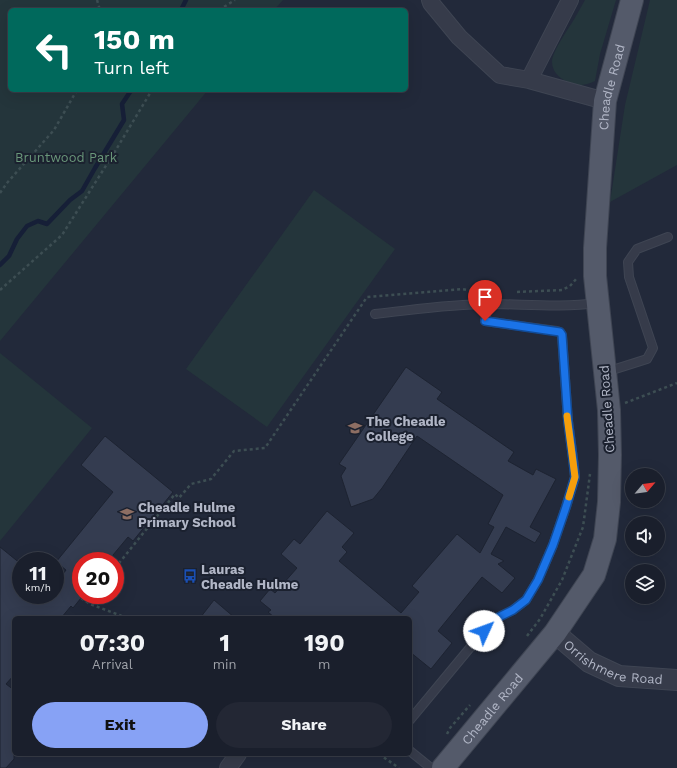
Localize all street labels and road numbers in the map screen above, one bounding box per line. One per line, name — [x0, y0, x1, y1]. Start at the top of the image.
street label: Cheadle Road — [596, 42, 627, 131]
street label: Cheadle Road — [596, 365, 618, 453]
street label: Orrishmere Road — [561, 637, 663, 687]
street label: Cheadle Road — [458, 670, 526, 747]

